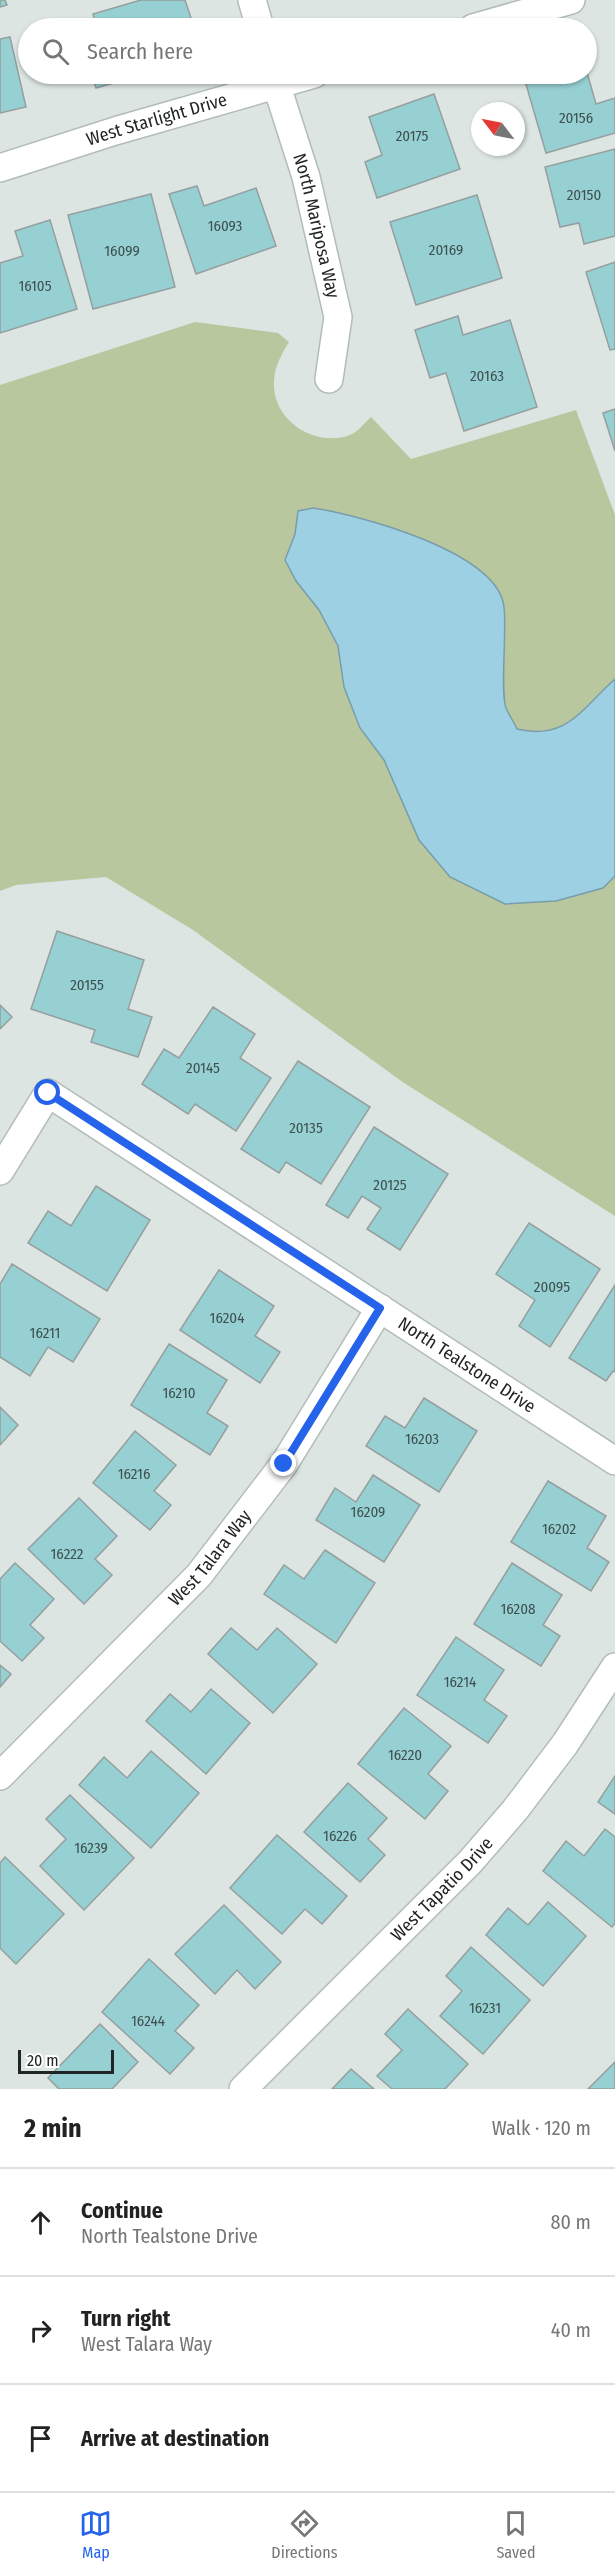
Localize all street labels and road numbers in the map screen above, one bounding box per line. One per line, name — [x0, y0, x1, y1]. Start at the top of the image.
street label: West Starlight Drive — [84, 88, 230, 151]
street label: North Mariposa Way — [288, 151, 344, 300]
street label: North Tealstone Drive — [394, 1312, 540, 1418]
street label: West Talara Way — [164, 1505, 256, 1610]
street label: West Tapatio Drive — [386, 1832, 498, 1946]

